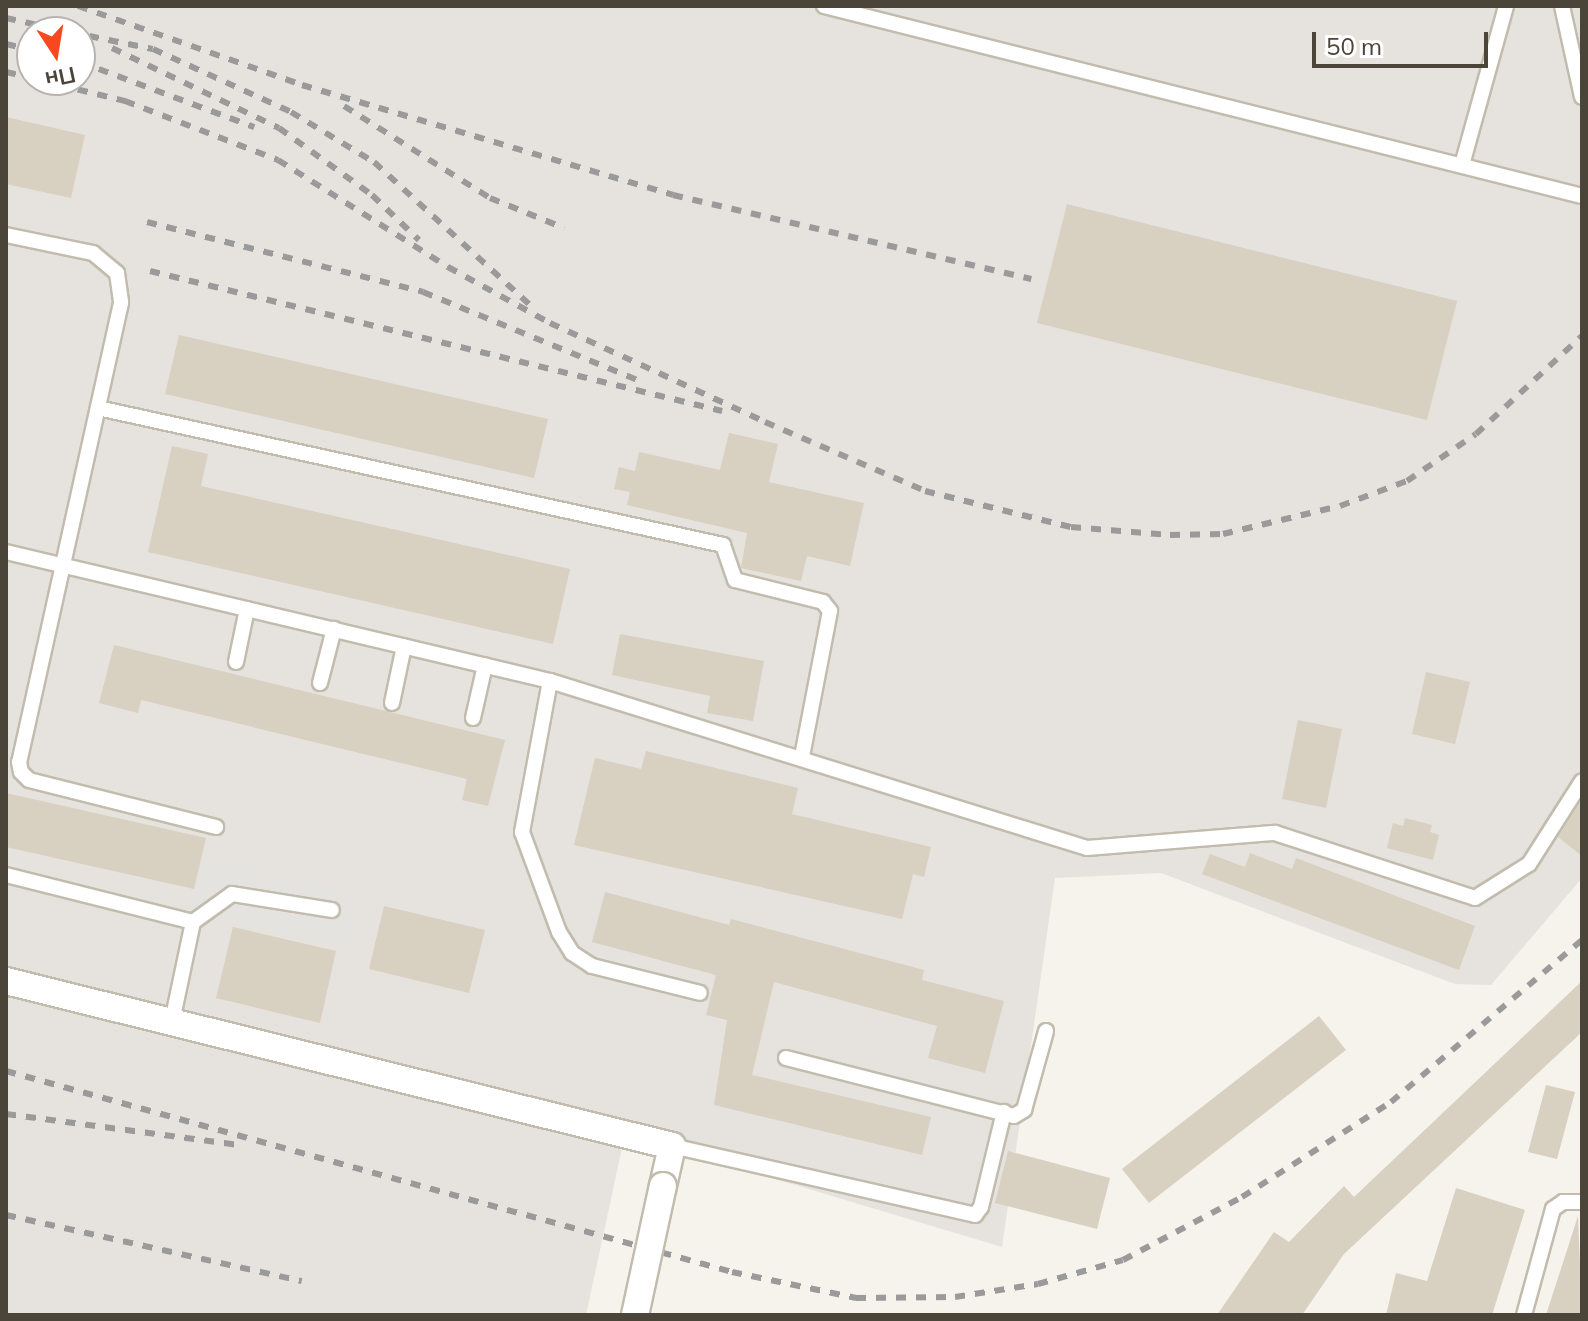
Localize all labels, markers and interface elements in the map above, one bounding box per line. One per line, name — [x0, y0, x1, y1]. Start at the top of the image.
north arrow — [16, 16, 96, 96]
scale bar — [1316, 16, 1492, 66]
text: 50 m — [1326, 31, 1382, 61]
text: Пн — [43, 61, 78, 94]

